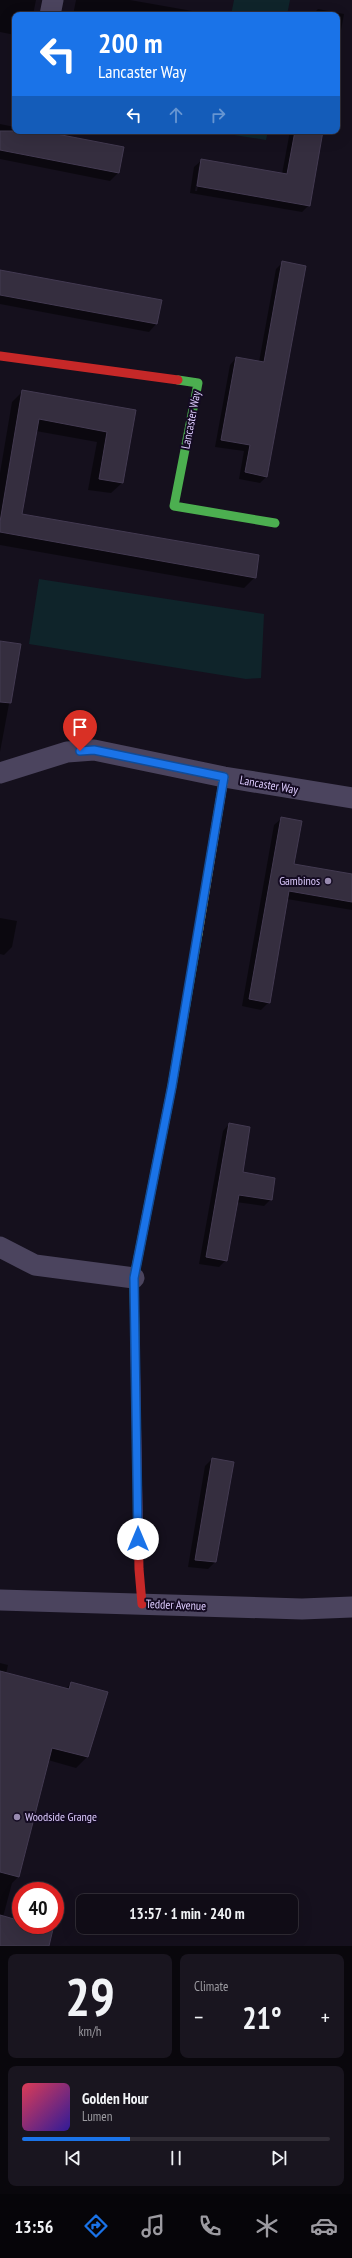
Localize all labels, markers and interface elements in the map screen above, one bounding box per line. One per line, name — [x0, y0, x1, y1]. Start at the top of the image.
text: 200 m — [98, 24, 162, 61]
icon: left — [32, 28, 84, 80]
text: Lancaster Way — [98, 60, 186, 83]
icon: left — [123, 104, 145, 126]
icon: ahead — [165, 104, 187, 126]
icon: right — [207, 104, 229, 126]
street label: Lancaster Way — [178, 389, 204, 450]
pin — [63, 710, 97, 751]
icon: arrive — [69, 716, 91, 738]
street label: Lancaster Way — [239, 772, 300, 797]
place label: Gambinos — [279, 873, 320, 888]
marker: Gambinos — [323, 876, 333, 886]
position arrow — [117, 1518, 159, 1560]
street label: Tedder Avenue — [146, 1596, 206, 1613]
place label: Woodside Grange — [25, 1809, 97, 1824]
marker: Woodside Grange — [12, 1812, 22, 1822]
speed limit sign: 40 — [12, 1882, 64, 1934]
text: 13:57 · 1 min · 240 m — [129, 1904, 245, 1923]
text: 29 — [65, 1963, 115, 2030]
text: Climate — [194, 1978, 228, 1995]
text: 21° — [242, 1998, 282, 2037]
text: − — [194, 2003, 203, 2031]
text: + — [321, 2003, 330, 2031]
text: km/h — [78, 2023, 102, 2040]
text: Golden Hour — [82, 2089, 149, 2108]
text: Lumen — [82, 2108, 112, 2125]
icon: previous — [62, 2147, 84, 2169]
icon: pause — [165, 2147, 187, 2169]
icon: next — [268, 2147, 290, 2169]
icon: directions — [82, 2212, 110, 2240]
icon: music — [139, 2212, 167, 2240]
icon: phone — [196, 2212, 224, 2240]
icon: climate — [253, 2212, 281, 2240]
icon: car — [310, 2212, 338, 2240]
text: 13:56 — [14, 2215, 53, 2238]

